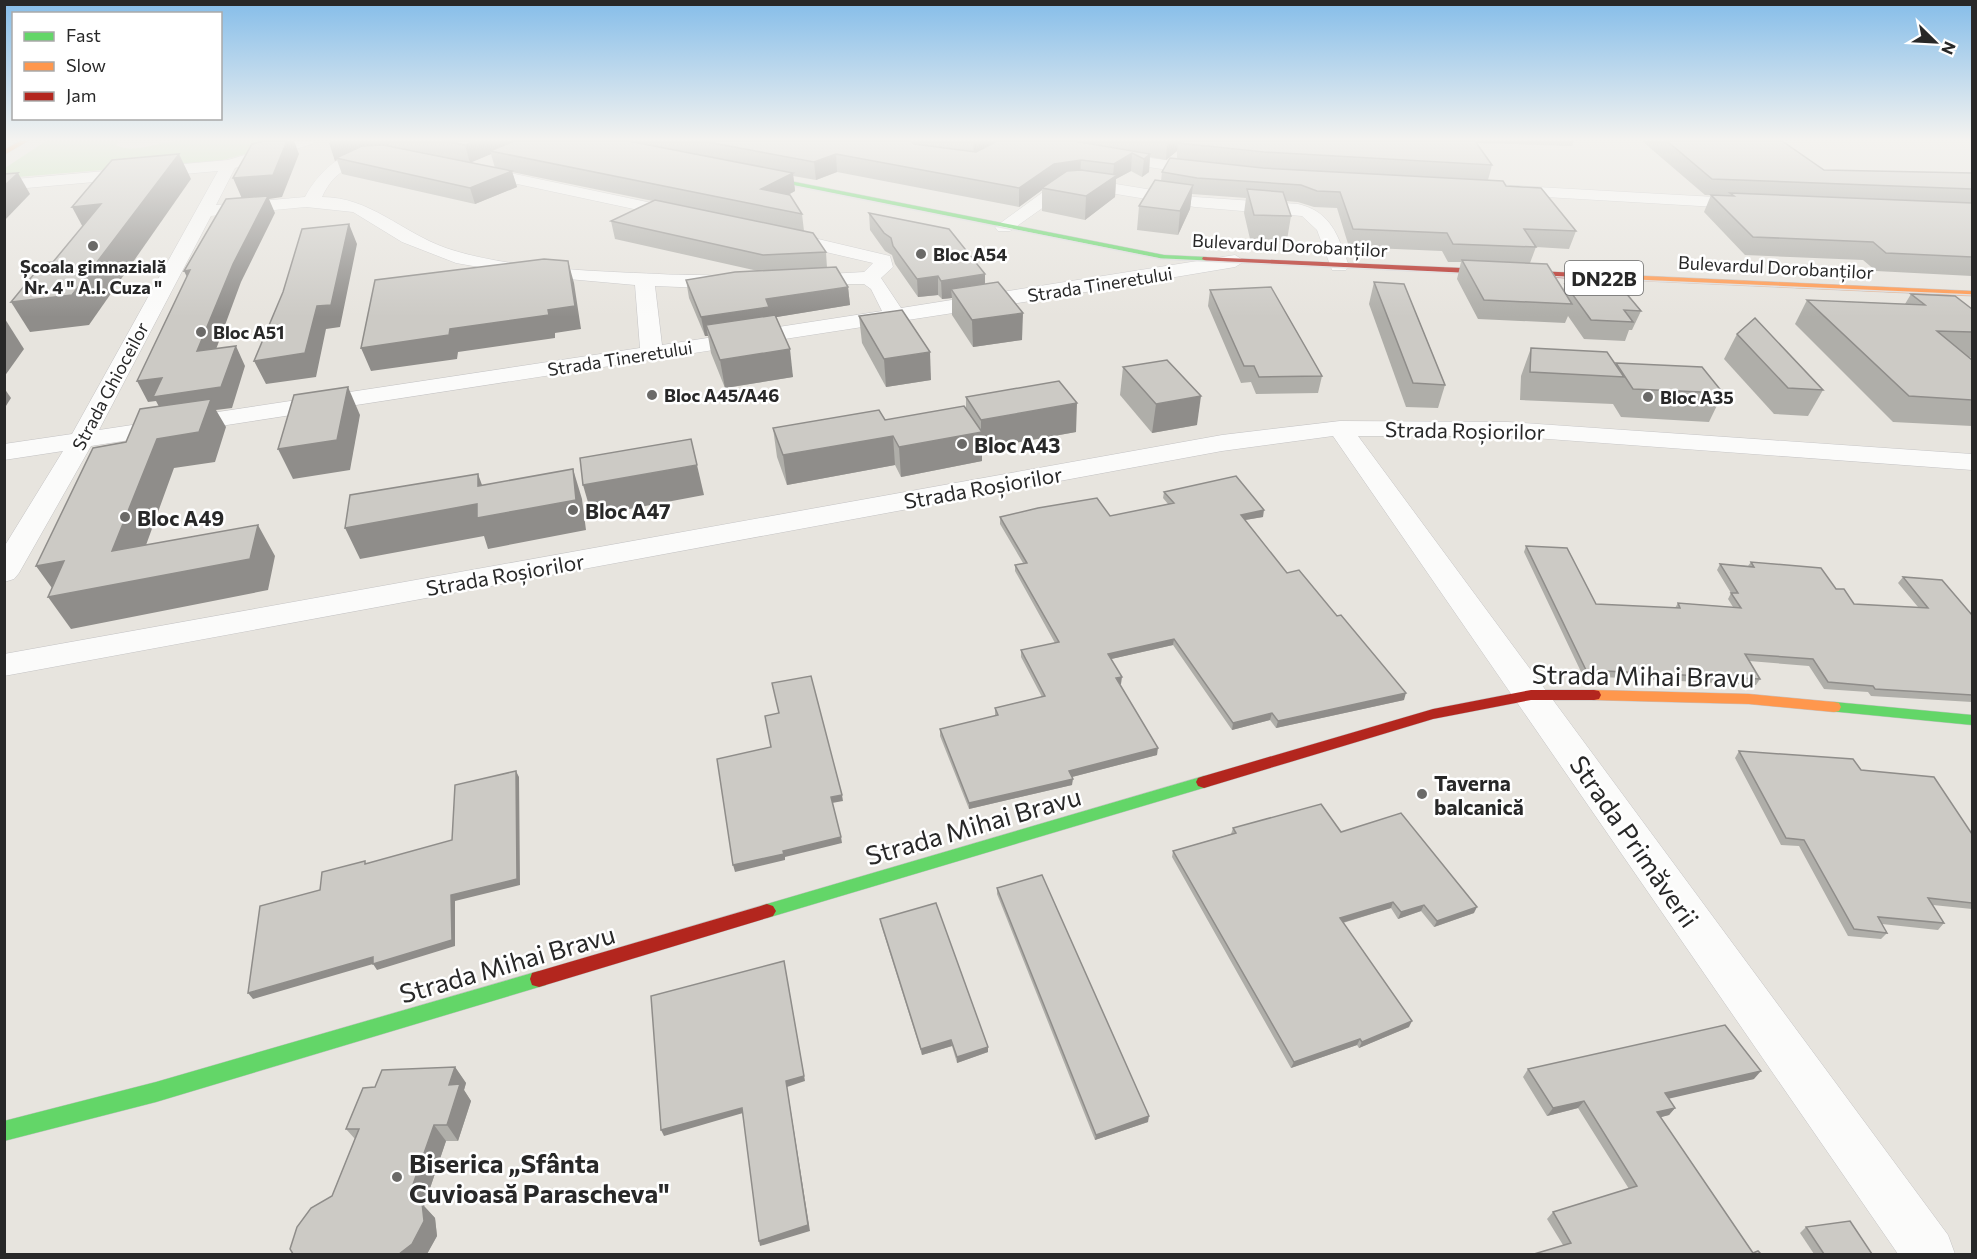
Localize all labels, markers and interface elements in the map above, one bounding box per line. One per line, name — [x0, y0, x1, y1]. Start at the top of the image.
legend — [12, 12, 222, 120]
north arrow — [1905, 12, 1965, 72]
text: Fast — [66, 24, 101, 46]
text: N — [1938, 39, 1960, 58]
text: Slow — [66, 54, 106, 76]
text: Jam — [66, 84, 96, 106]
street label: Bulevardul Dorobanților — [1192, 229, 1388, 262]
marker: Școala gimnazială Nr. 4 " A.I. Cuza " — [86, 239, 100, 253]
place label: Bloc A54 — [933, 243, 1007, 265]
marker: Bloc A54 — [914, 247, 928, 261]
street label: Bulevardul Dorobanților — [1678, 251, 1874, 284]
place label: Școala gimnazială Nr. 4 " A.I. Cuza " — [20, 255, 166, 298]
road number: DN22B — [1565, 261, 1643, 295]
street label: Strada Tineretului — [1026, 262, 1174, 306]
street label: Strada Ghioceilor — [67, 318, 153, 454]
place label: Bloc A51 — [213, 321, 284, 343]
marker: Bloc A51 — [194, 325, 208, 339]
street label: Strada Tineretului — [546, 336, 694, 380]
place label: Bloc A45/A46 — [664, 384, 779, 406]
place label: Bloc A35 — [1660, 386, 1734, 408]
marker: Bloc A45/A46 — [645, 388, 659, 402]
marker: Bloc A35 — [1641, 390, 1655, 404]
street label: Strada Roșiorilor — [1385, 416, 1545, 446]
place label: Bloc A43 — [974, 432, 1061, 457]
marker: Bloc A43 — [955, 437, 969, 451]
street label: Strada Roșiorilor — [902, 461, 1064, 515]
place label: Bloc A47 — [585, 498, 670, 523]
marker: Bloc A47 — [566, 503, 580, 517]
place label: Bloc A49 — [137, 505, 224, 530]
marker: Bloc A49 — [118, 510, 132, 524]
street label: Strada Roșiorilor — [424, 548, 586, 602]
street label: Strada Mihai Bravu — [1531, 658, 1755, 692]
street label: Strada Primăverii — [1564, 749, 1706, 933]
place label: Taverna balcanică — [1434, 770, 1524, 819]
street label: Strada Mihai Bravu — [862, 779, 1084, 871]
marker: Taverna balcanică — [1415, 787, 1429, 801]
street label: Strada Mihai Bravu — [396, 917, 618, 1009]
place label: Biserica „Sfânta Cuvioasă Parascheva" — [409, 1147, 670, 1208]
marker: Biserica „Sfânta Cuvioasă Parascheva" — [390, 1170, 404, 1184]

